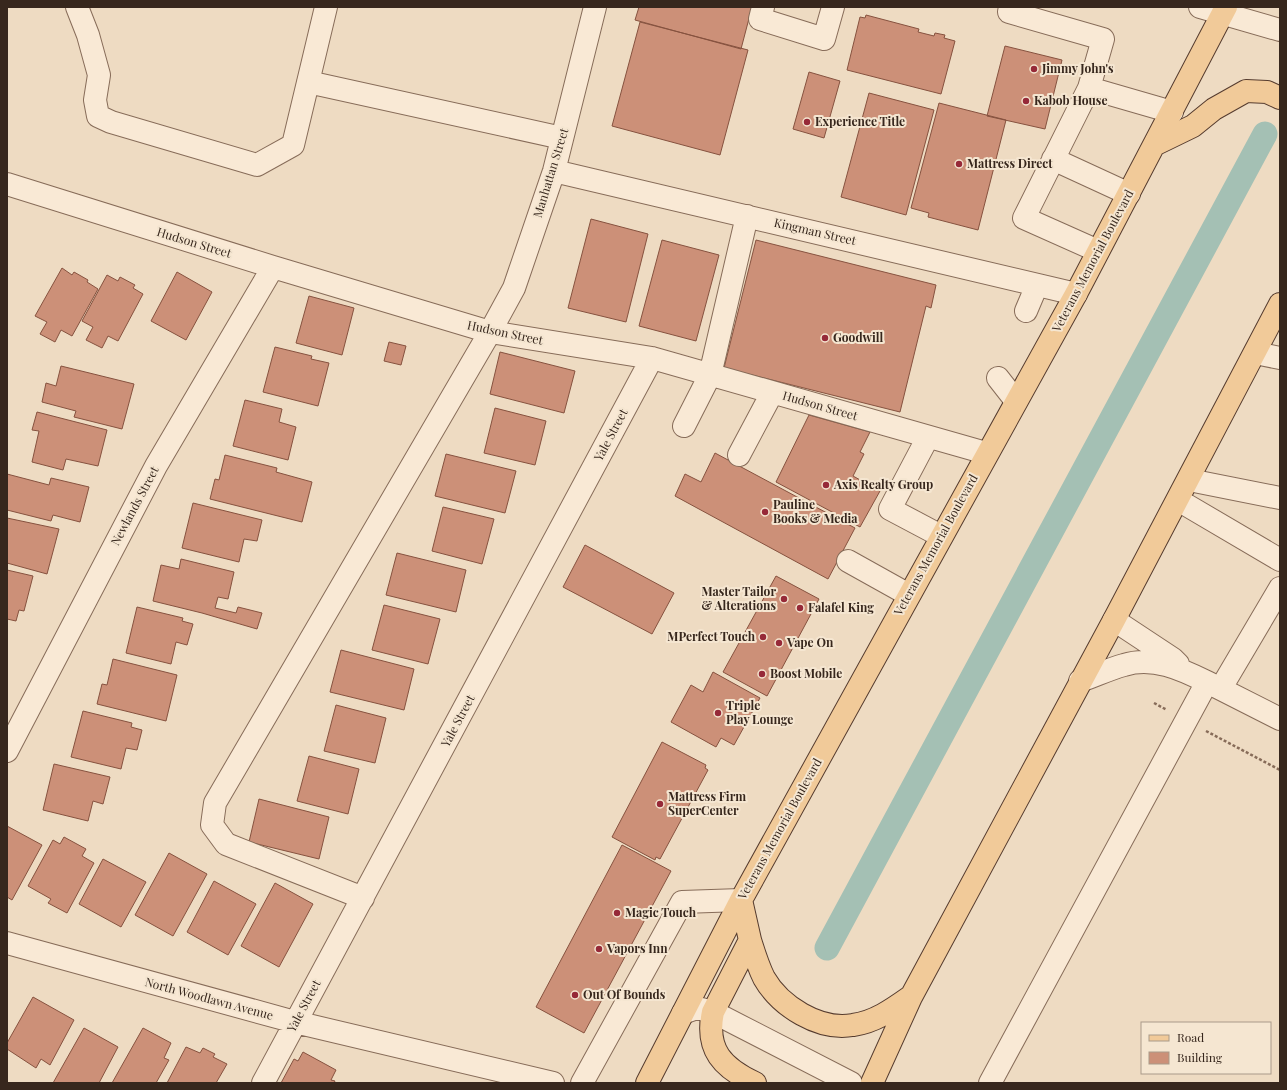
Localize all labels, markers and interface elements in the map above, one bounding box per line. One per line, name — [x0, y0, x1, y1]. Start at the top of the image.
place label: Jimmy John's — [1041, 60, 1114, 76]
marker: Jimmy John's — [1029, 64, 1039, 74]
place label: Kabob House — [1034, 92, 1107, 108]
marker: Kabob House — [1021, 96, 1031, 106]
place label: Experience Title — [815, 113, 905, 129]
marker: Experience Title — [802, 117, 812, 127]
street label: Manhattan Street — [529, 125, 571, 219]
place label: Mattress Direct — [967, 155, 1053, 171]
marker: Mattress Direct — [954, 159, 964, 169]
street label: Veterans Memorial Boulevard — [1047, 187, 1137, 335]
street label: Kingman Street — [773, 214, 859, 248]
street label: Hudson Street — [155, 223, 234, 261]
street label: Hudson Street — [466, 316, 545, 348]
place label: Goodwill — [833, 329, 884, 345]
marker: Goodwill — [820, 333, 830, 343]
street label: Hudson Street — [781, 387, 860, 424]
street label: Yale Street — [589, 405, 631, 464]
street label: Newlands Street — [107, 463, 162, 548]
street label: Veterans Memorial Boulevard — [889, 471, 981, 619]
place label: Axis Realty Group — [833, 476, 933, 492]
marker: Axis Realty Group — [821, 480, 831, 490]
place label: Pauline Books & Media — [773, 496, 858, 526]
marker: Pauline Books & Media — [760, 507, 770, 517]
place label: Master Tailor & Alterations — [701, 583, 776, 613]
marker: Master Tailor & Alterations — [779, 594, 789, 604]
place label: Falafel King — [808, 599, 874, 615]
marker: Falafel King — [795, 603, 805, 613]
place label: MPerfect Touch — [667, 628, 756, 644]
marker: MPerfect Touch — [758, 632, 768, 642]
place label: Vape On — [786, 634, 834, 650]
marker: Vape On — [774, 638, 784, 648]
place label: Boost Mobile — [770, 665, 842, 681]
marker: Boost Mobile — [757, 669, 767, 679]
street label: Yale Street — [436, 691, 478, 750]
place label: Triple Play Lounge — [726, 697, 793, 727]
marker: Triple Play Lounge — [713, 708, 723, 718]
street label: Veterans Memorial Boulevard — [733, 755, 825, 903]
place label: Mattress Firm SuperCenter — [668, 788, 746, 818]
marker: Mattress Firm SuperCenter — [655, 799, 665, 809]
place label: Magic Touch — [625, 904, 697, 920]
marker: Magic Touch — [612, 908, 622, 918]
place label: Vapors Inn — [606, 940, 668, 956]
marker: Vapors Inn — [594, 944, 604, 954]
street label: North Woodlawn Avenue — [143, 973, 275, 1023]
street label: Yale Street — [282, 976, 324, 1035]
place label: Out Of Bounds — [583, 986, 666, 1002]
marker: Out Of Bounds — [570, 990, 580, 1000]
legend — [1141, 1022, 1271, 1074]
text: Road — [1177, 1029, 1204, 1045]
text: Building — [1177, 1049, 1223, 1065]

